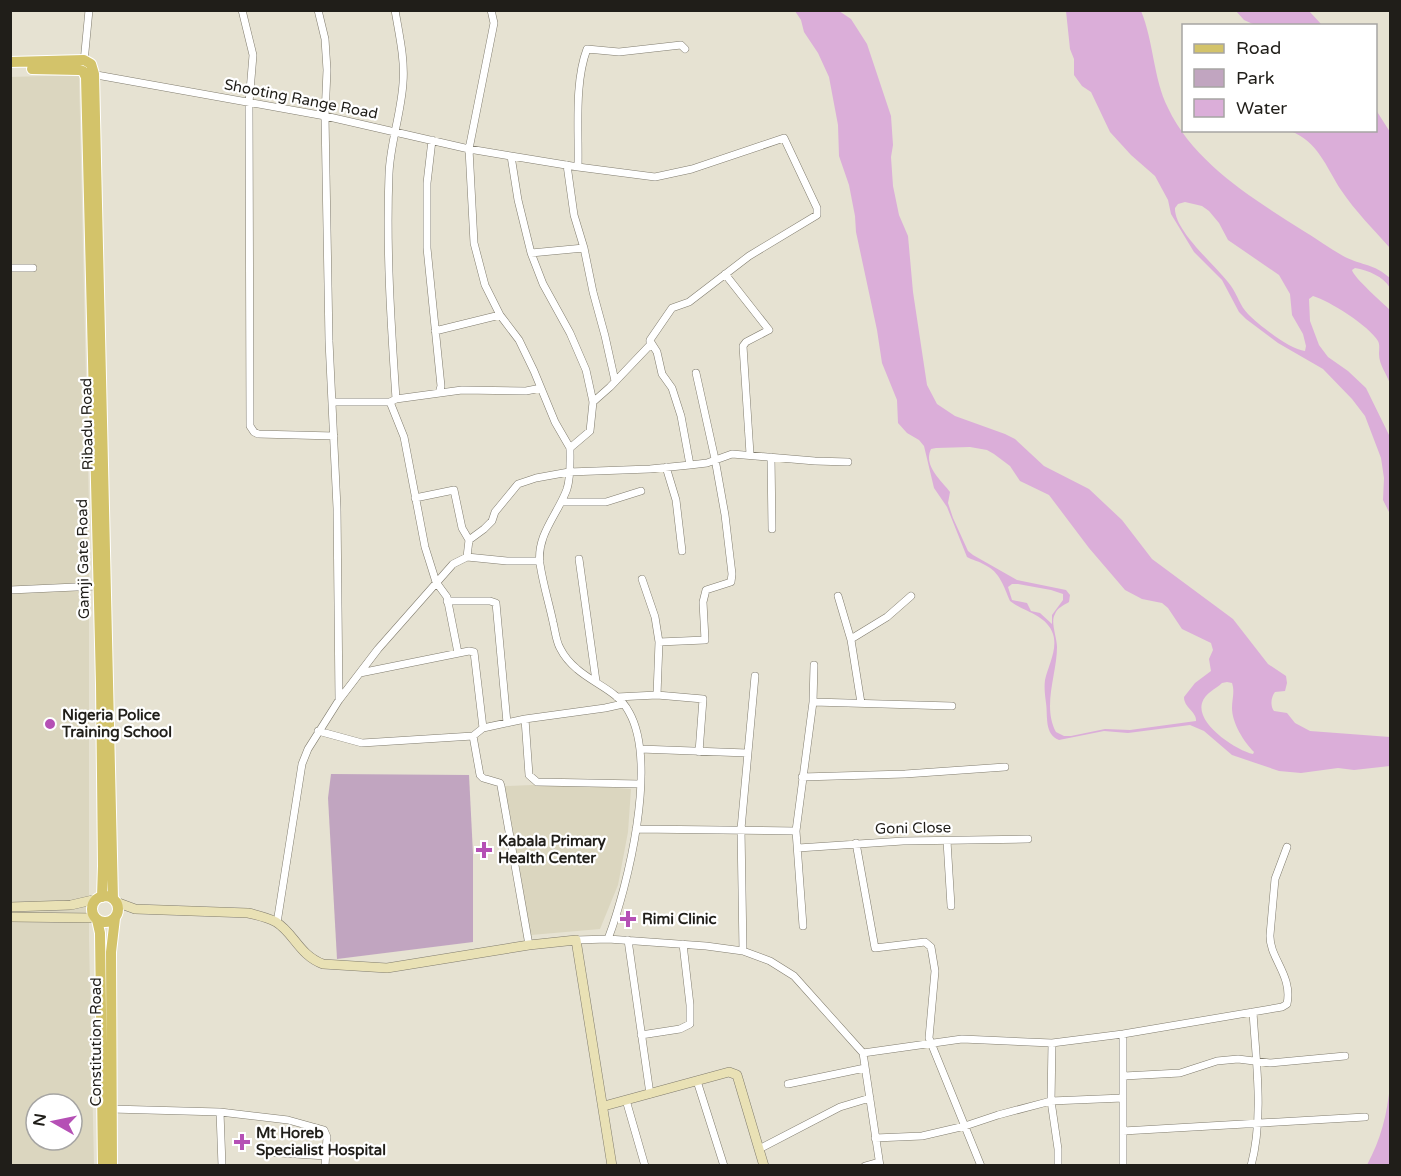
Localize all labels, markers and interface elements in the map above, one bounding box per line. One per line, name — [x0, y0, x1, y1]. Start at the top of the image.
legend — [1182, 24, 1377, 132]
text: Road — [1236, 37, 1281, 59]
text: Park — [1236, 67, 1275, 89]
street label: Shooting Range Road — [223, 75, 379, 123]
text: Water — [1236, 97, 1287, 119]
street label: Ribadu Road — [77, 378, 97, 470]
street label: Gamji Gate Road — [73, 499, 93, 619]
place label: Nigeria Police Training School — [61, 706, 172, 742]
marker: Nigeria Police Training School — [43, 717, 57, 731]
street label: Goni Close — [875, 818, 951, 838]
place label: Kabala Primary Health Center — [498, 832, 606, 867]
marker: Kabala Primary Health Center — [475, 841, 493, 859]
marker: Rimi Clinic — [619, 910, 637, 928]
place label: Rimi Clinic — [642, 910, 717, 928]
street label: Constitution Road — [87, 977, 105, 1107]
north arrow — [24, 1092, 84, 1152]
text: N — [29, 1112, 51, 1128]
place label: Mt Horeb Specialist Hospital — [256, 1124, 386, 1160]
marker: Mt Horeb Specialist Hospital — [233, 1133, 251, 1151]

